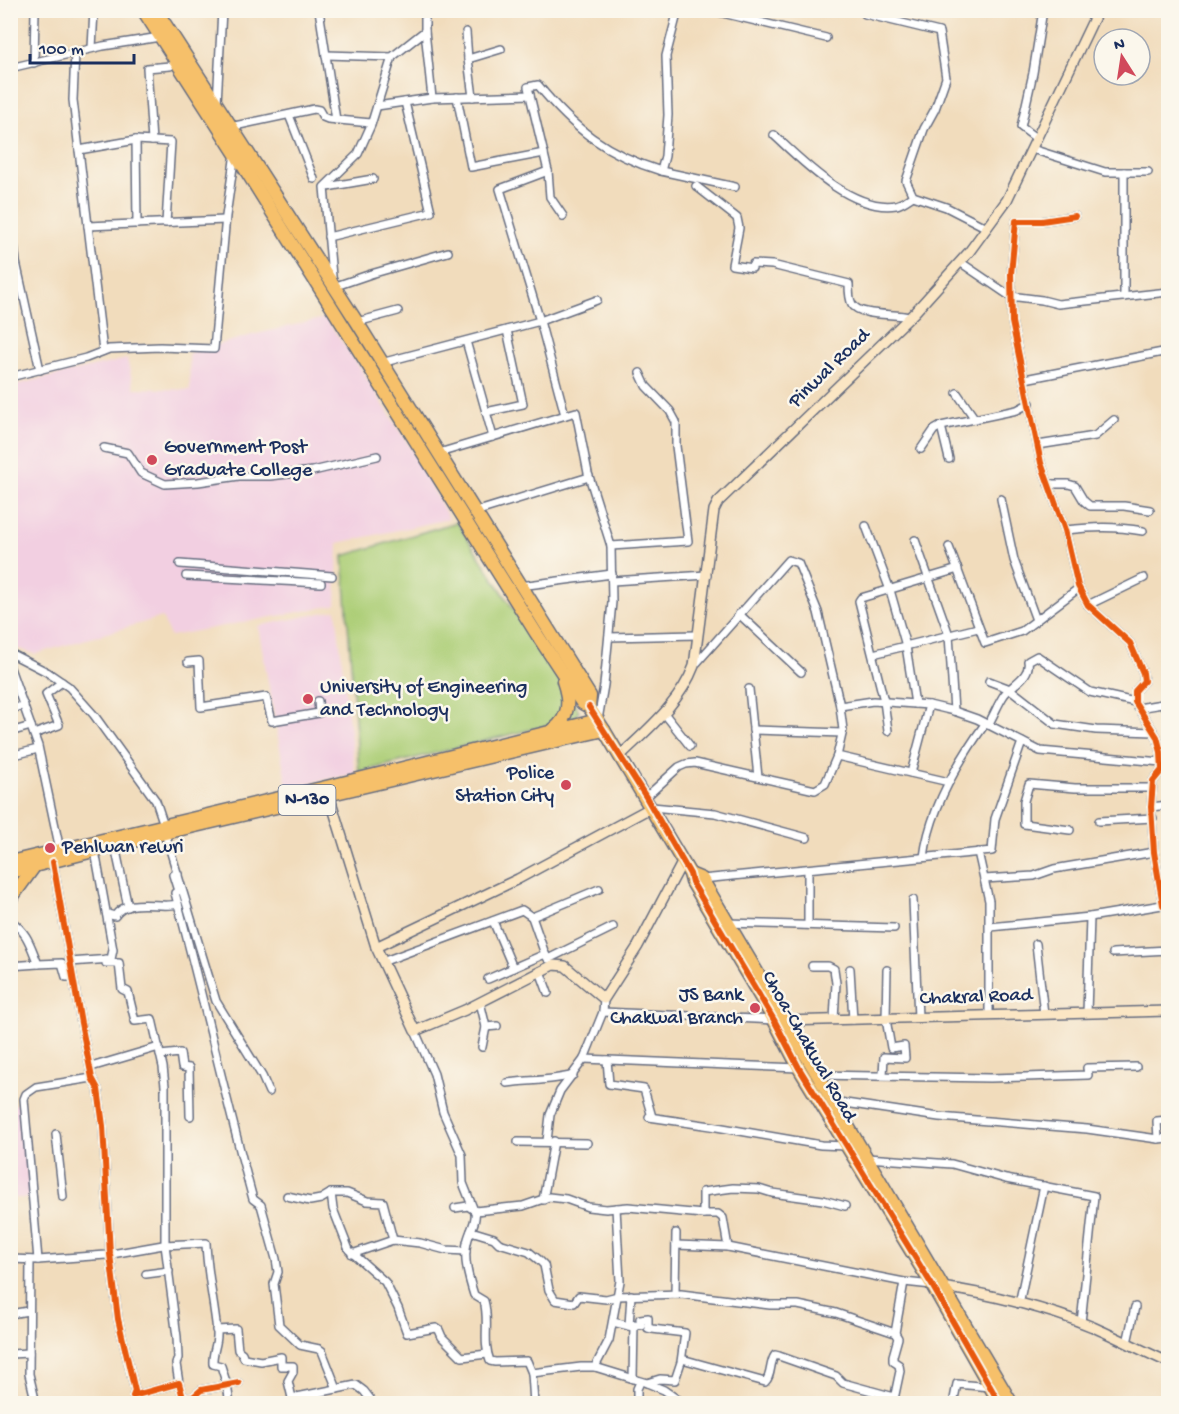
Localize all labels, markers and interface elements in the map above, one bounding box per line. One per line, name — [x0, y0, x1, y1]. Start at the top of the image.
scale bar — [30, 27, 134, 65]
north arrow — [1092, 27, 1152, 87]
text: N — [1113, 35, 1127, 56]
text: 100 m — [38, 40, 84, 61]
street label: Pinwal Road — [784, 323, 877, 414]
place label: Government Post Graduate College — [164, 437, 313, 483]
marker: Government Post Graduate College — [145, 453, 159, 467]
place label: University of Engineering and Technology — [320, 677, 527, 723]
marker: University of Engineering and Technology — [301, 692, 315, 706]
place label: Police Station City — [455, 763, 555, 809]
marker: Police Station City — [559, 778, 573, 792]
road number: N-130 — [278, 785, 336, 815]
place label: Pehlwan rewri — [61, 837, 184, 860]
marker: Pehlwan rewri — [43, 841, 57, 855]
street label: Choa-Chakwal Road — [755, 967, 862, 1128]
street label: Chakral Road — [919, 984, 1035, 1011]
place label: JS Bank Chakwal Branch — [610, 985, 745, 1031]
marker: JS Bank Chakwal Branch — [748, 1001, 762, 1015]

